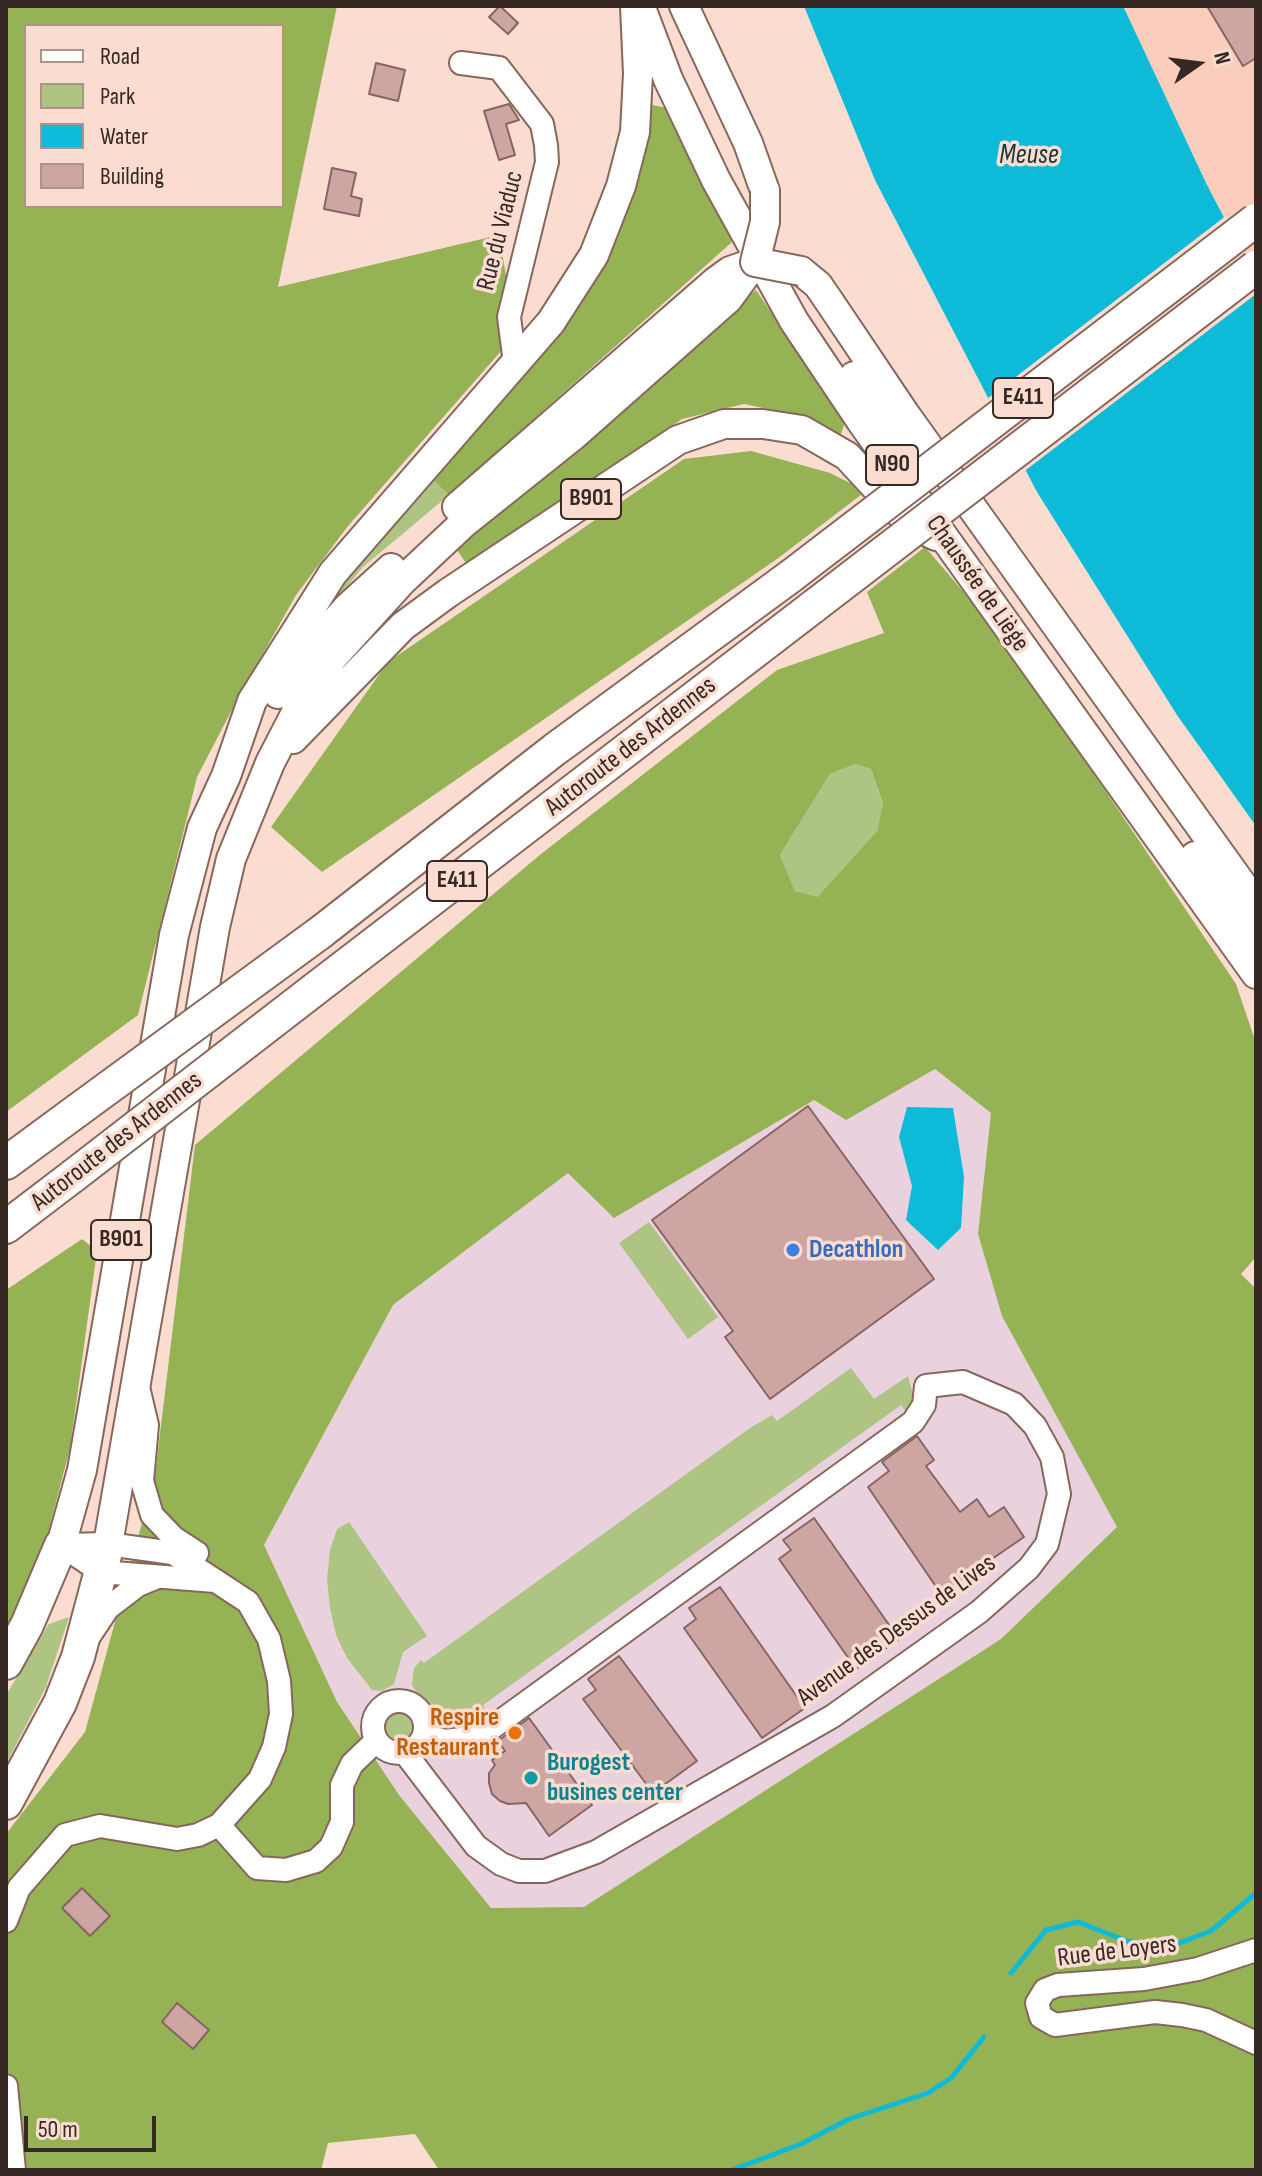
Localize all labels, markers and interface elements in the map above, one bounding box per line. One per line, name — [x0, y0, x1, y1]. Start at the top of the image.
legend — [24, 24, 284, 208]
north arrow — [1158, 24, 1238, 104]
text: Road — [100, 42, 140, 71]
text: N — [1207, 49, 1236, 67]
text: Park — [100, 82, 135, 111]
text: Water — [100, 122, 148, 151]
water label: Meuse — [999, 139, 1059, 173]
text: Building — [100, 162, 164, 191]
street label: Rue du Viaduc — [471, 168, 531, 294]
road number: E411 — [993, 378, 1053, 418]
road number: N90 — [866, 445, 918, 485]
road number: B901 — [561, 479, 621, 519]
street label: Chaussée de Liège — [919, 510, 1035, 658]
street label: Autoroute des Ardennes — [539, 671, 723, 823]
road number: E411 — [427, 861, 487, 901]
street label: Autoroute des Ardennes — [25, 1066, 209, 1218]
road number: B901 — [91, 1220, 151, 1260]
place label: Decathlon — [809, 1234, 903, 1266]
marker: Decathlon — [784, 1241, 802, 1259]
street label: Avenue des Dessus de Lives — [792, 1548, 1002, 1714]
place label: Respire Restaurant — [396, 1702, 499, 1764]
marker: Respire Restaurant — [506, 1724, 524, 1742]
place label: Burogest busines center — [547, 1747, 683, 1808]
marker: Burogest busines center — [522, 1769, 540, 1787]
street label: Rue de Loyers — [1056, 1929, 1178, 1975]
scale bar — [28, 2100, 160, 2150]
text: 50 m — [38, 2115, 78, 2144]

